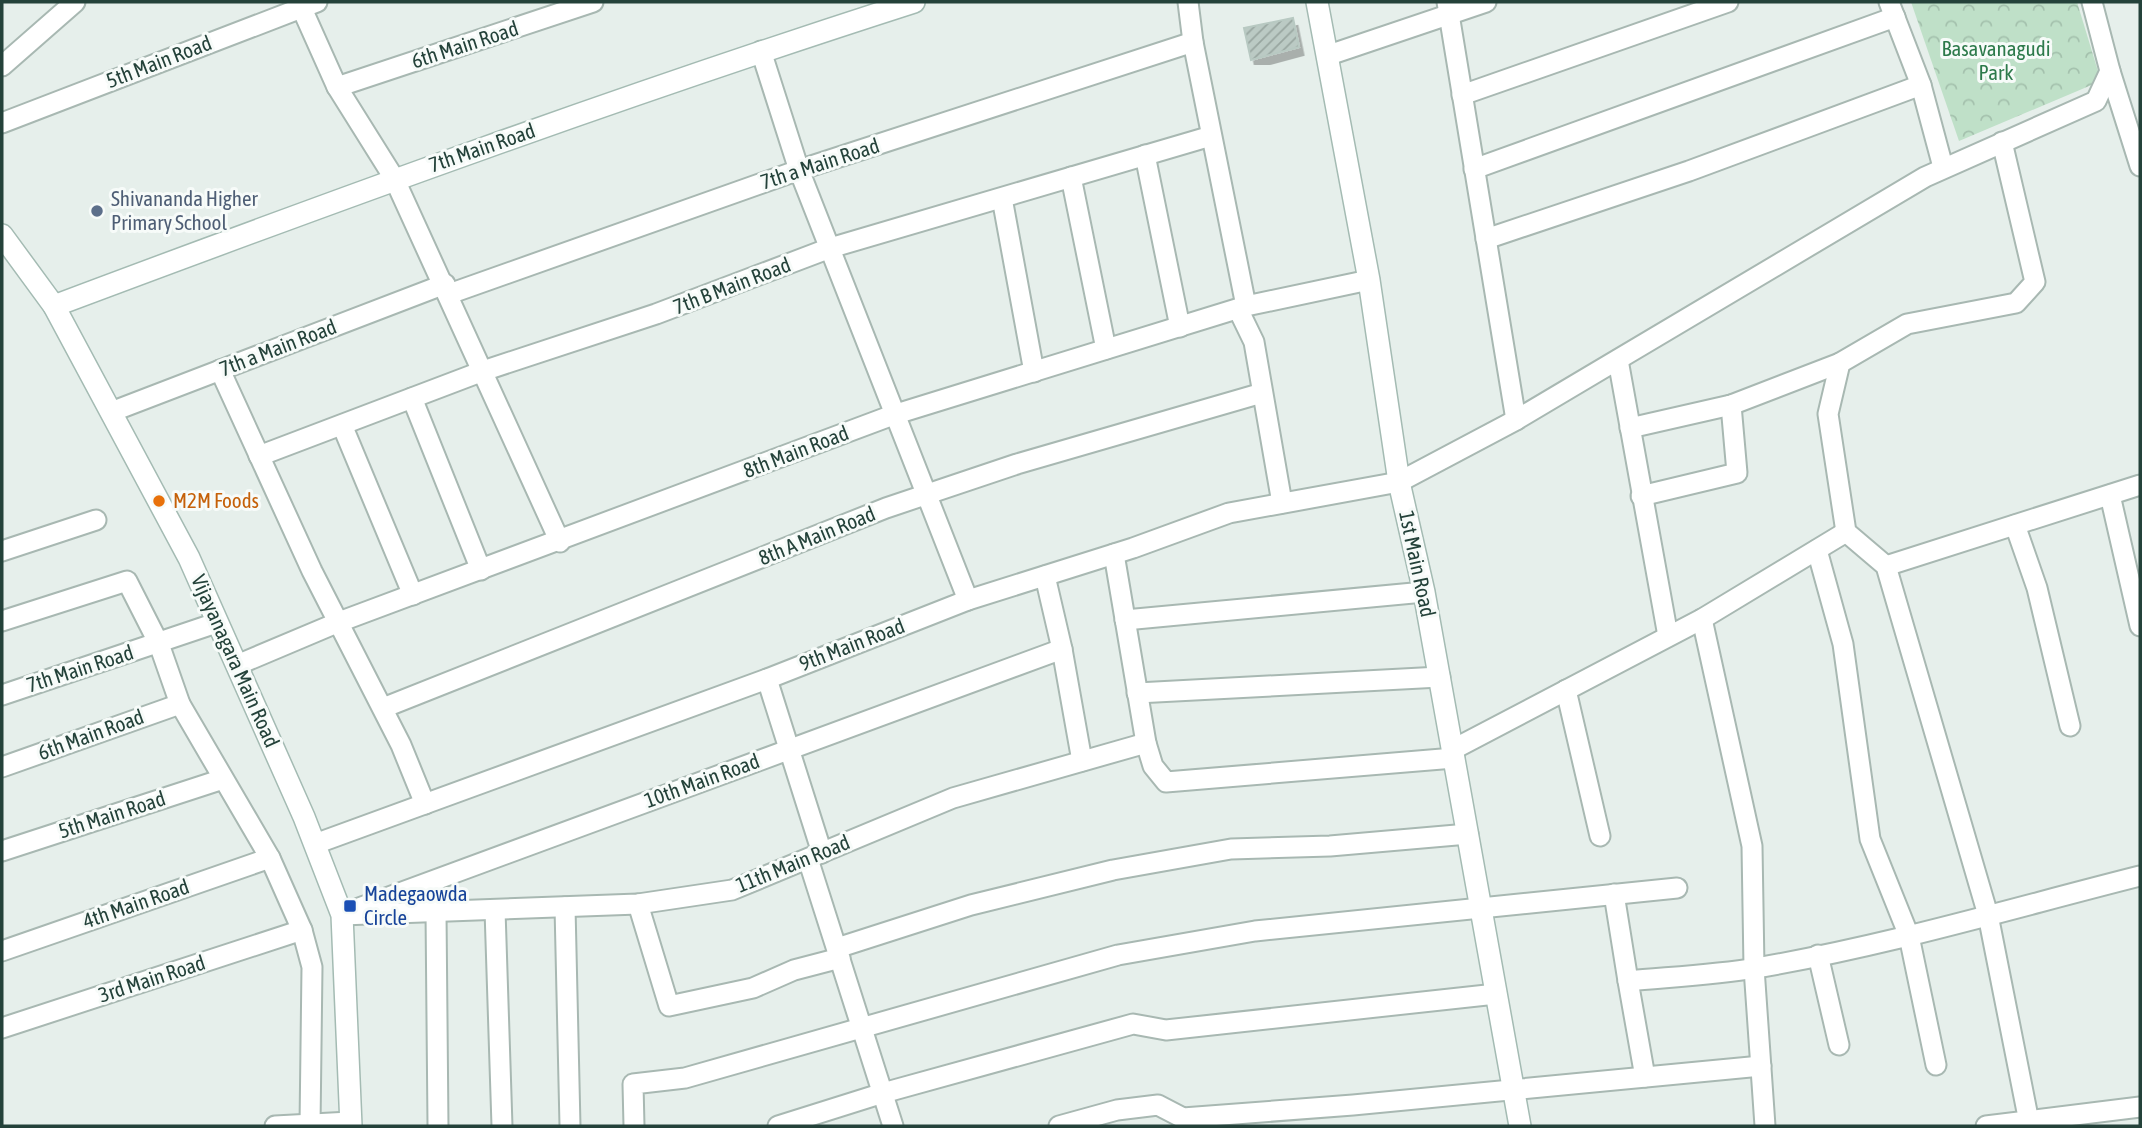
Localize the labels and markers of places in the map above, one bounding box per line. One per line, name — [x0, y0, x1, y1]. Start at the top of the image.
place label: Shivananda Higher Primary School — [111, 186, 259, 234]
marker: Shivananda Higher Primary School — [89, 203, 105, 219]
place label: M2M Foods — [173, 488, 259, 512]
marker: M2M Foods — [151, 493, 167, 509]
place label: Madegaowda Circle — [364, 881, 467, 929]
marker: Madegaowda Circle — [342, 898, 358, 914]

